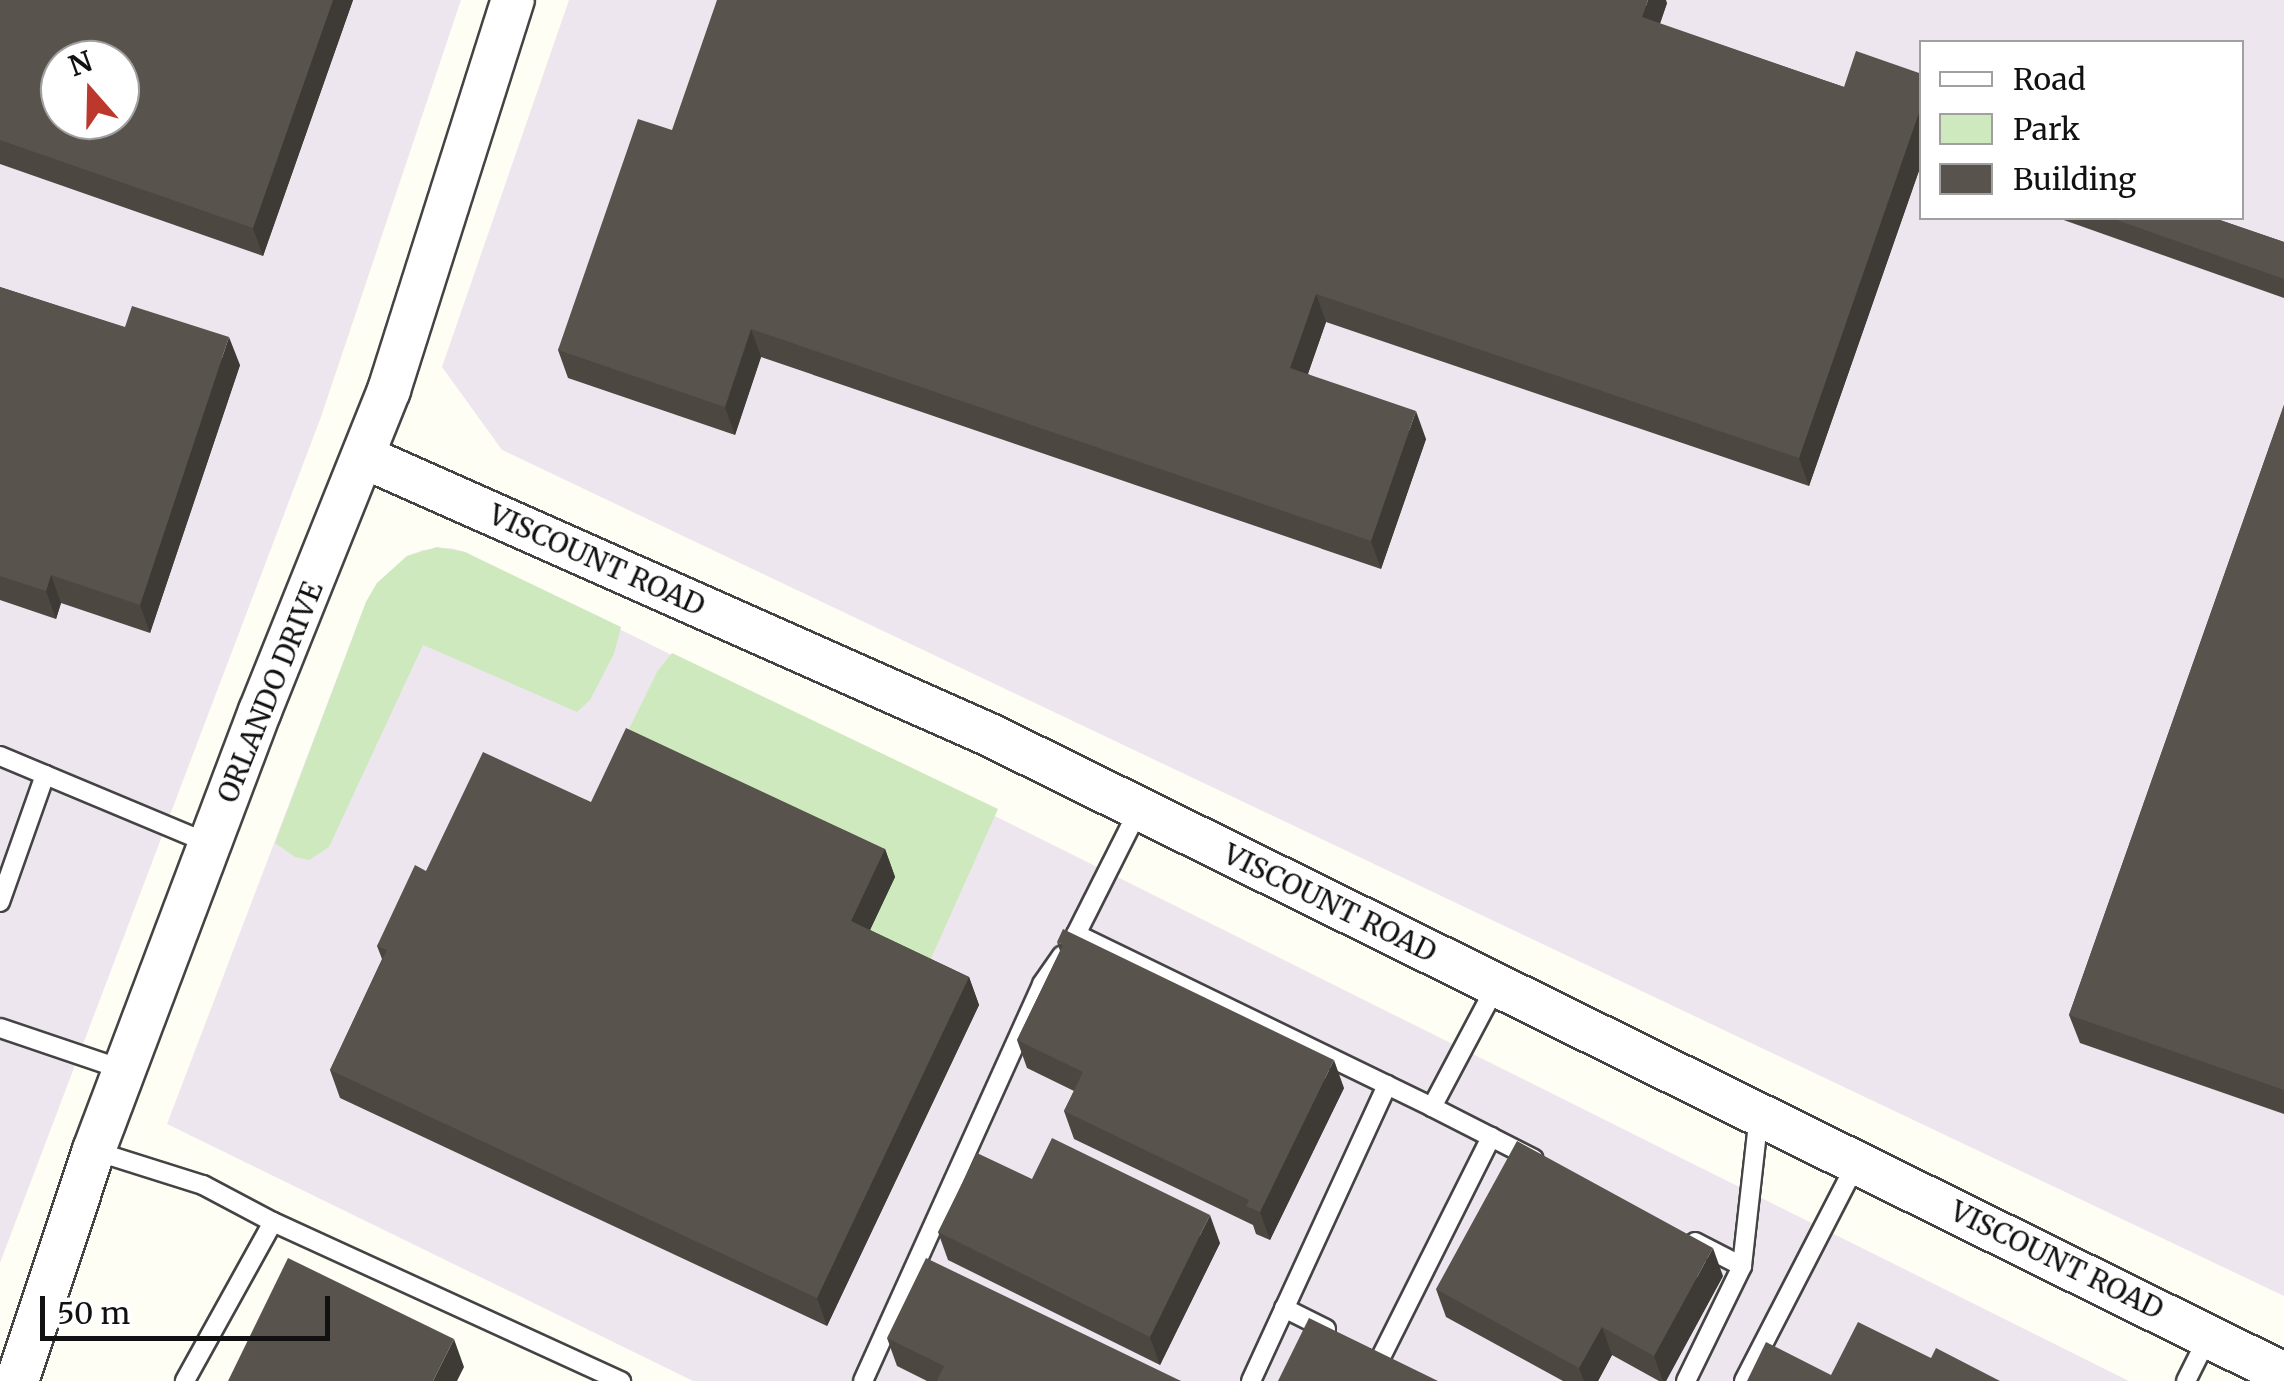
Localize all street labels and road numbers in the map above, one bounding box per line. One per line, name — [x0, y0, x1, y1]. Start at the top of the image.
street label: VISCOUNT ROAD — [484, 497, 710, 623]
street label: ORLANDO DRIVE — [210, 577, 330, 807]
street label: VISCOUNT ROAD — [1218, 837, 1442, 969]
street label: VISCOUNT ROAD — [1945, 1194, 2169, 1326]

